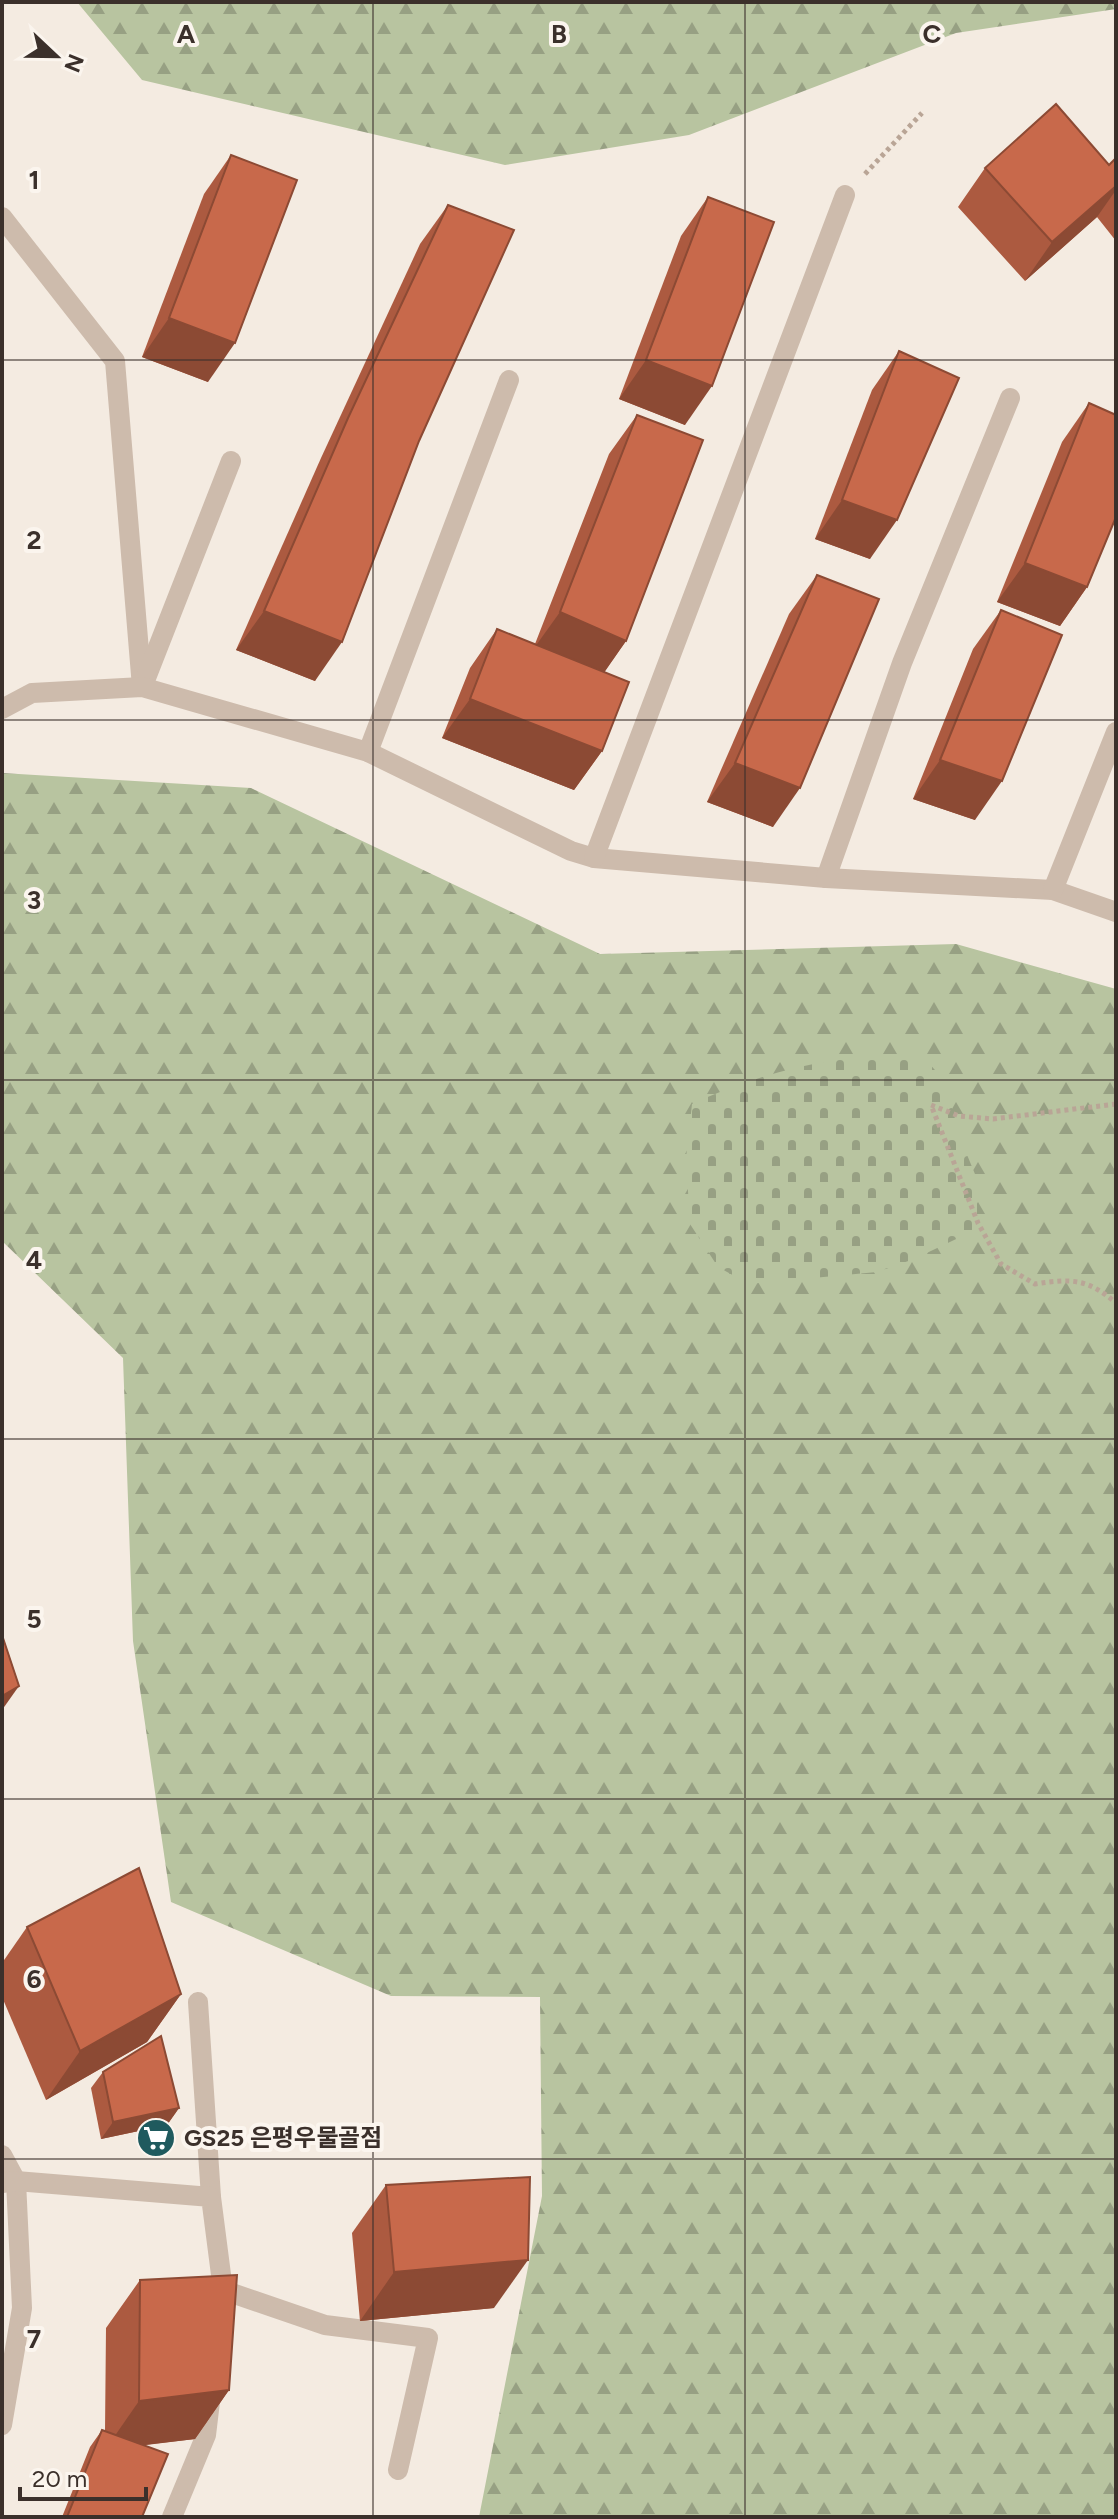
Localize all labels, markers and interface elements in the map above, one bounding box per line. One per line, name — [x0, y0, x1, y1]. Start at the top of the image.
north arrow — [16, 16, 96, 96]
text: A — [177, 18, 196, 50]
text: B — [551, 18, 567, 50]
text: C — [923, 18, 942, 50]
text: N — [58, 50, 90, 76]
text: 1 — [29, 164, 39, 196]
text: 2 — [26, 524, 42, 556]
text: 3 — [27, 884, 41, 916]
text: 4 — [26, 1244, 42, 1276]
text: 5 — [26, 1603, 42, 1635]
text: 6 — [26, 1963, 42, 1995]
supermarket icon: GS25 은평우물골점 — [135, 2117, 177, 2159]
place label: GS25 은평우물골점 — [184, 2123, 382, 2152]
text: 7 — [27, 2323, 41, 2355]
scale bar — [20, 2451, 146, 2501]
text: 20 m — [32, 2464, 87, 2493]

